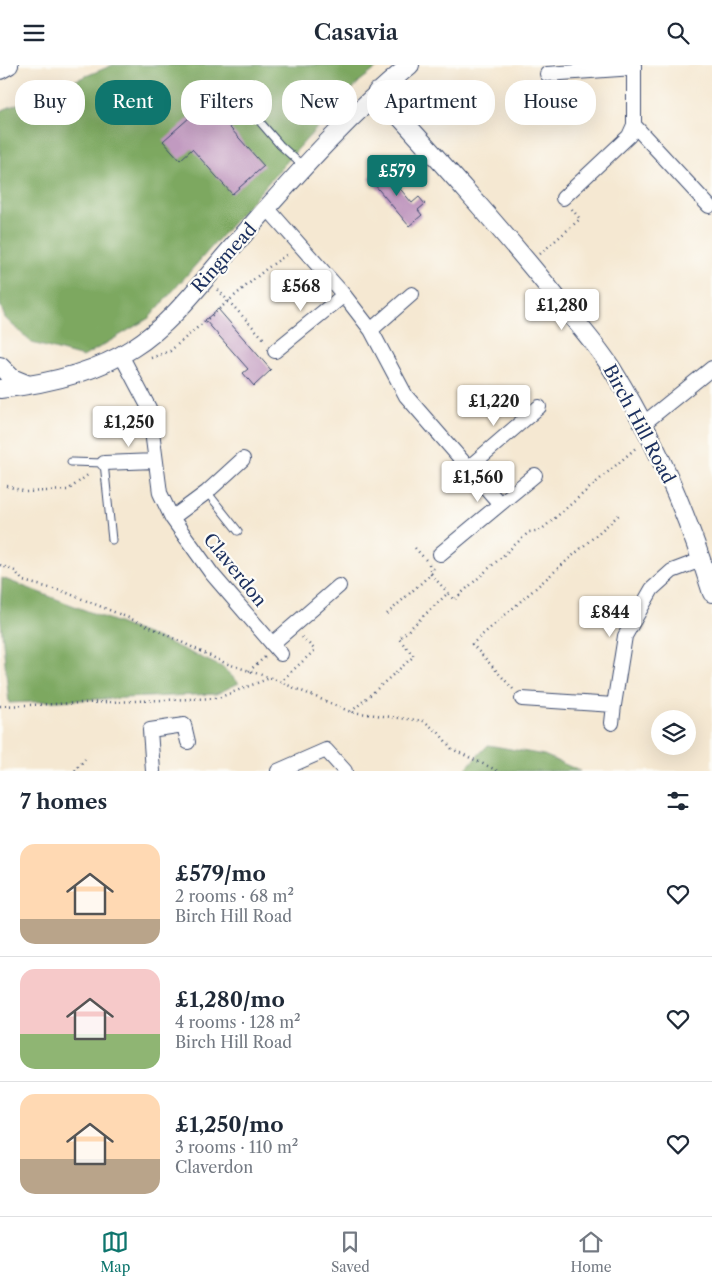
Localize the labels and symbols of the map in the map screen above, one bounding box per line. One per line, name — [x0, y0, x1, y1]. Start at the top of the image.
pin: £579 — [367, 155, 427, 197]
street label: Ringmead — [187, 218, 261, 298]
pin: £568 — [271, 269, 331, 312]
pin: £1,280 — [521, 289, 603, 331]
street label: Birch Hill Road — [598, 361, 680, 487]
pin: £1,220 — [453, 385, 535, 427]
pin: £1,250 — [88, 405, 170, 448]
pin: £1,560 — [437, 461, 519, 503]
street label: Claverdon — [199, 529, 271, 611]
pin: £844 — [580, 595, 640, 638]

